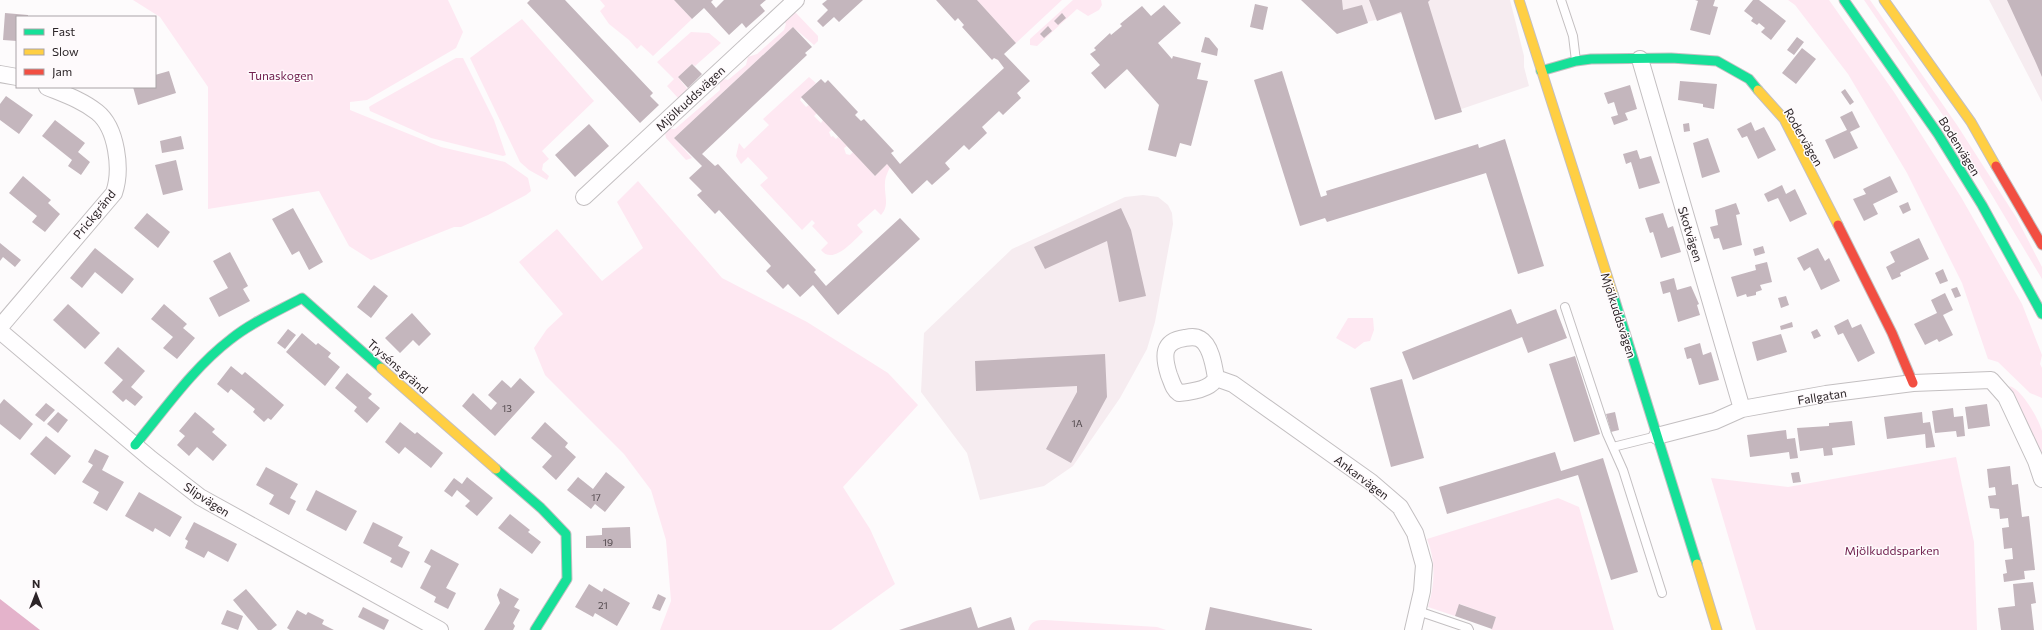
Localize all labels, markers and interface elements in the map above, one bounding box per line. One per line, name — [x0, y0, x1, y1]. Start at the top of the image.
legend — [16, 16, 156, 88]
text: Fast — [52, 24, 75, 38]
text: Slow — [52, 44, 79, 58]
street label: Mjölkuddsvägen — [653, 63, 727, 133]
text: Jam — [52, 64, 72, 79]
park label: Tunaskogen — [249, 68, 314, 82]
street label: Rodervägen — [1782, 105, 1826, 169]
street label: Bodenvägen — [1936, 114, 1984, 178]
street label: Prickgränd — [70, 187, 118, 241]
street label: Skotvägen — [1676, 205, 1706, 263]
street label: Mjölkuddsvägen — [1599, 271, 1639, 359]
street label: Tryséns gränd — [365, 336, 431, 396]
street label: Fallgatan — [1796, 385, 1848, 407]
house number: 13 — [502, 402, 512, 414]
house number: 1A — [1071, 417, 1083, 429]
street label: Ankarvägen — [1332, 452, 1392, 502]
street label: Slipvägen — [181, 479, 233, 519]
house number: 17 — [591, 491, 601, 503]
house number: 19 — [603, 536, 613, 548]
park label: Mjölkuddsparken — [1845, 543, 1939, 557]
north arrow — [16, 574, 56, 614]
text: N — [32, 577, 40, 590]
house number: 21 — [598, 599, 608, 611]

